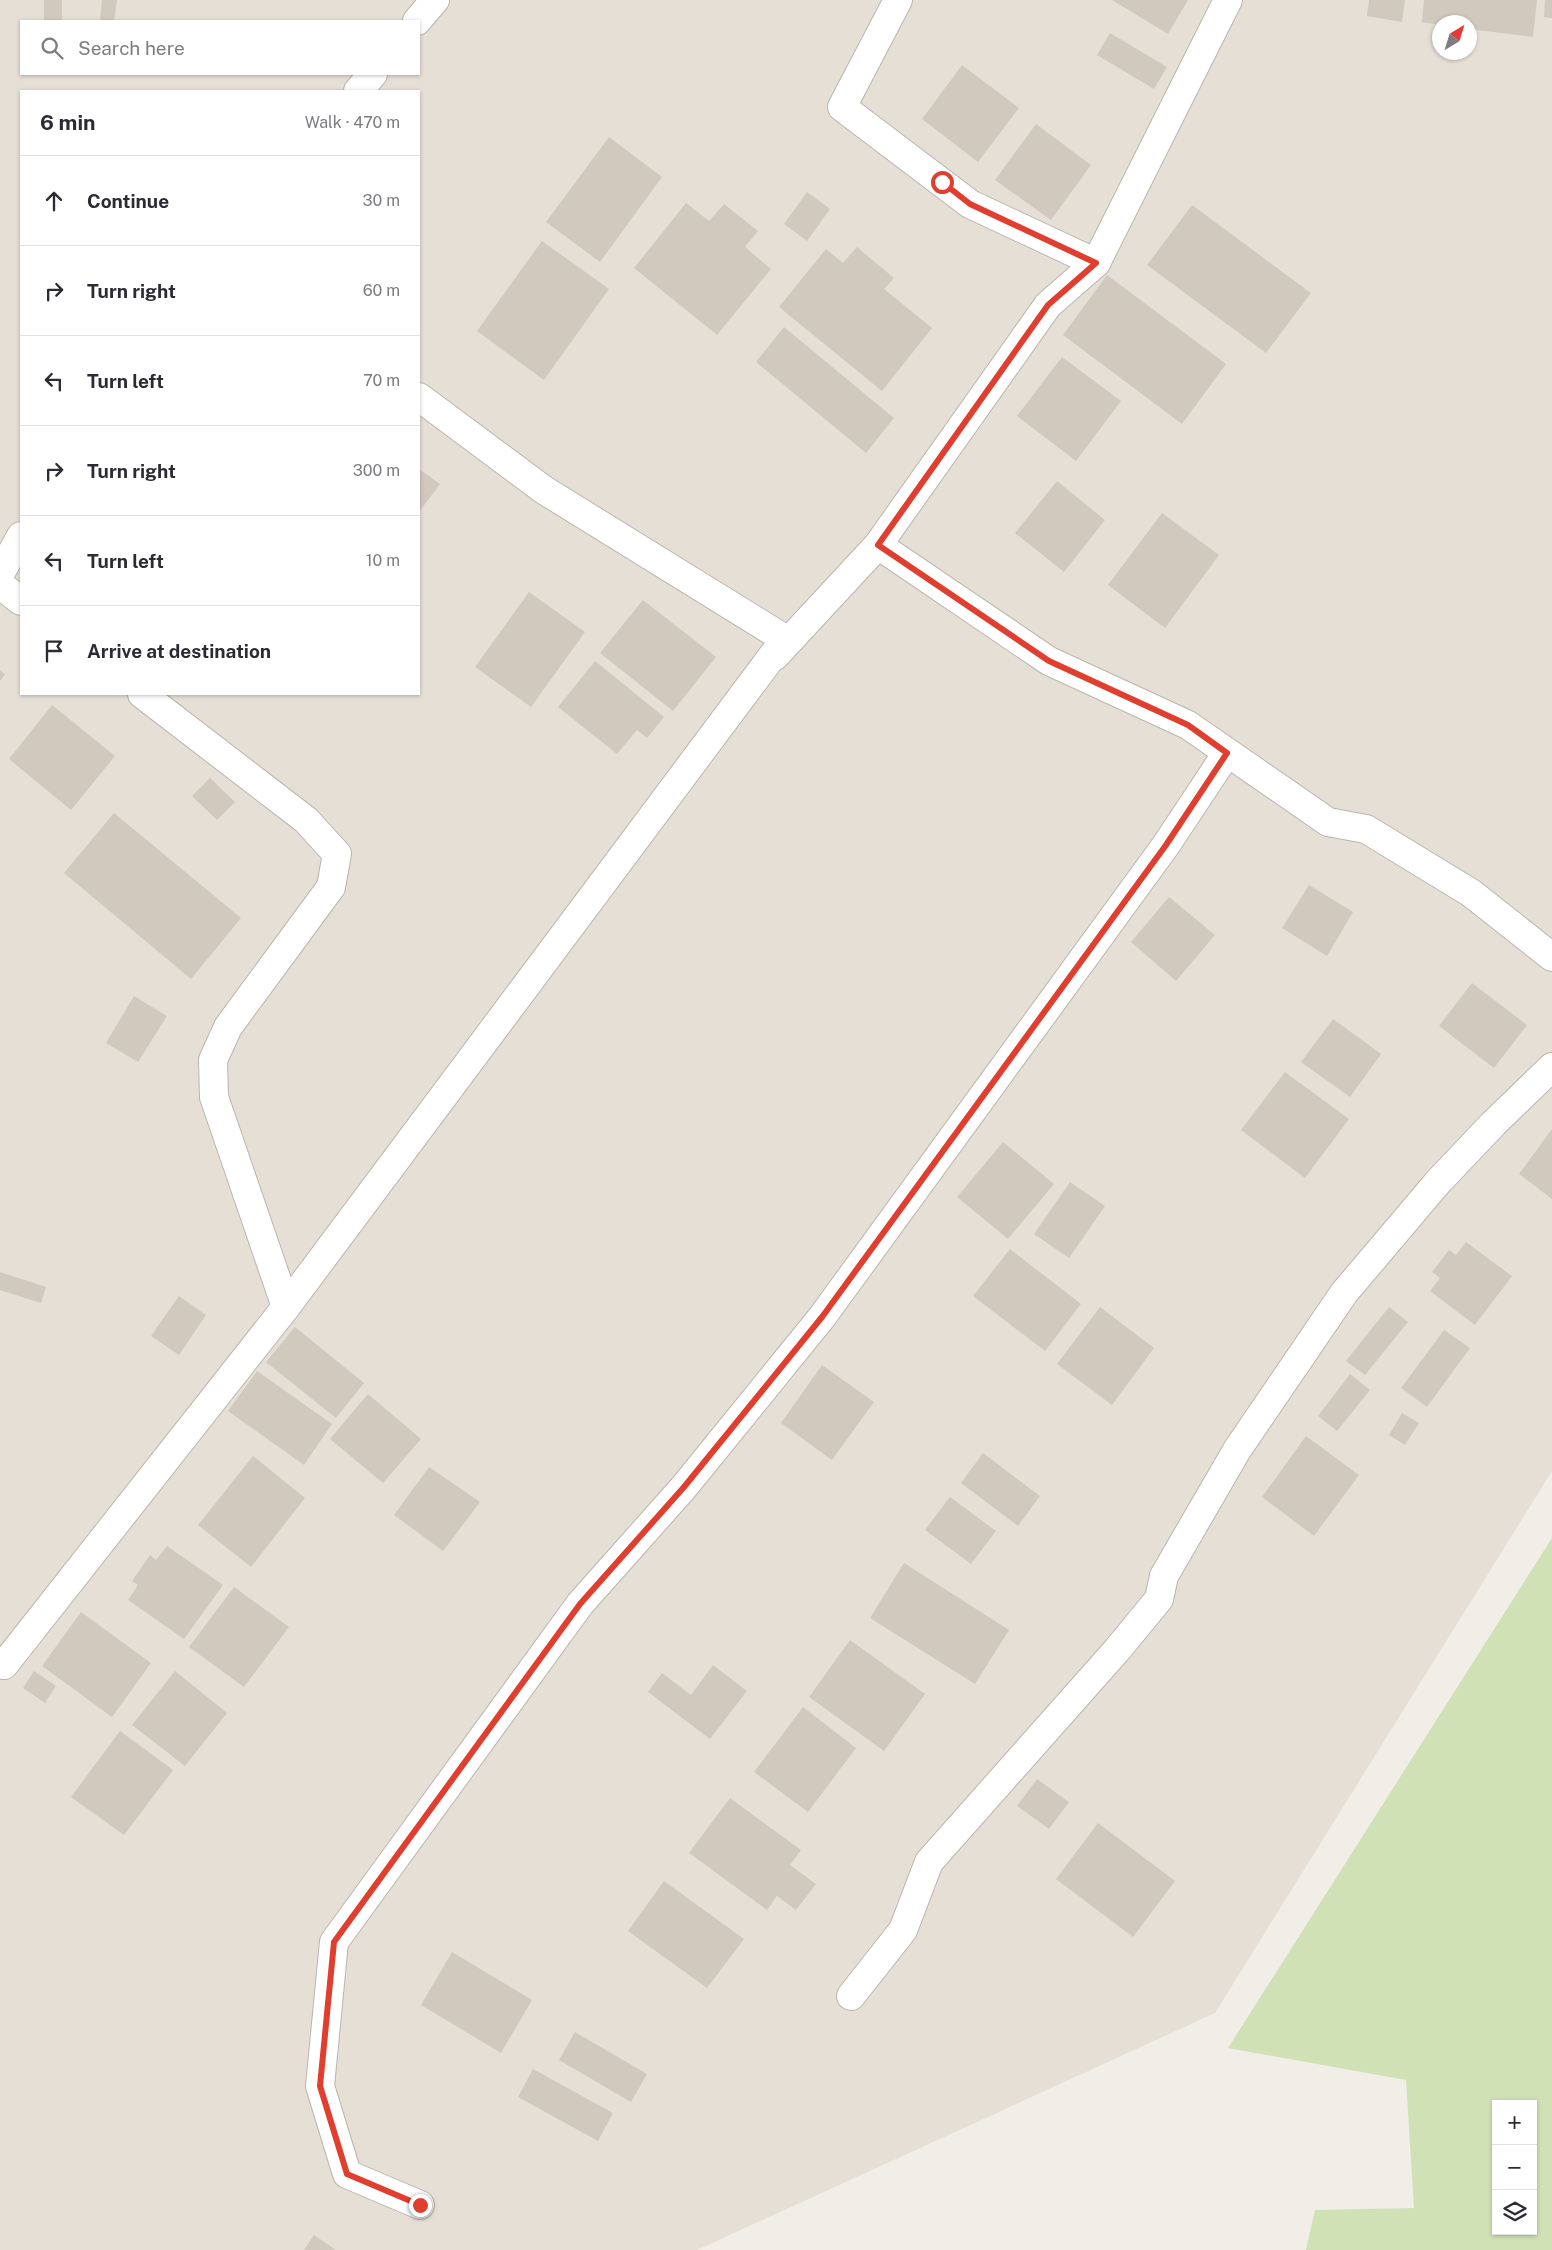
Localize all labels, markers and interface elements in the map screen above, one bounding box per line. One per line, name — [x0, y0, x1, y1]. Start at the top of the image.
north arrow — [1432, 15, 1477, 60]
search box — [20, 20, 420, 75]
icon: search — [38, 34, 66, 62]
text: Search here — [78, 37, 185, 59]
text: 6 min — [40, 110, 96, 135]
text: Walk · 470 m — [305, 113, 400, 132]
route start — [931, 171, 954, 194]
icon: ahead — [40, 187, 68, 215]
text: Continue — [87, 190, 169, 212]
text: 30 m — [363, 191, 400, 210]
icon: right — [40, 277, 68, 305]
text: Turn right — [87, 280, 176, 302]
text: 60 m — [363, 281, 400, 300]
icon: left — [40, 367, 68, 395]
text: Turn left — [87, 370, 164, 392]
text: 70 m — [363, 371, 400, 390]
icon: right — [40, 457, 68, 485]
text: Turn right — [87, 460, 176, 482]
text: 300 m — [353, 461, 400, 480]
icon: left — [40, 547, 68, 575]
text: Turn left — [87, 550, 164, 572]
text: 10 m — [366, 551, 400, 570]
icon: arrive — [40, 637, 68, 665]
text: Arrive at destination — [87, 640, 271, 662]
map controls — [1492, 2100, 1537, 2235]
button: + — [1492, 2100, 1537, 2145]
button: − — [1492, 2145, 1537, 2190]
button: layers — [1492, 2190, 1537, 2235]
route end — [409, 2194, 432, 2217]

